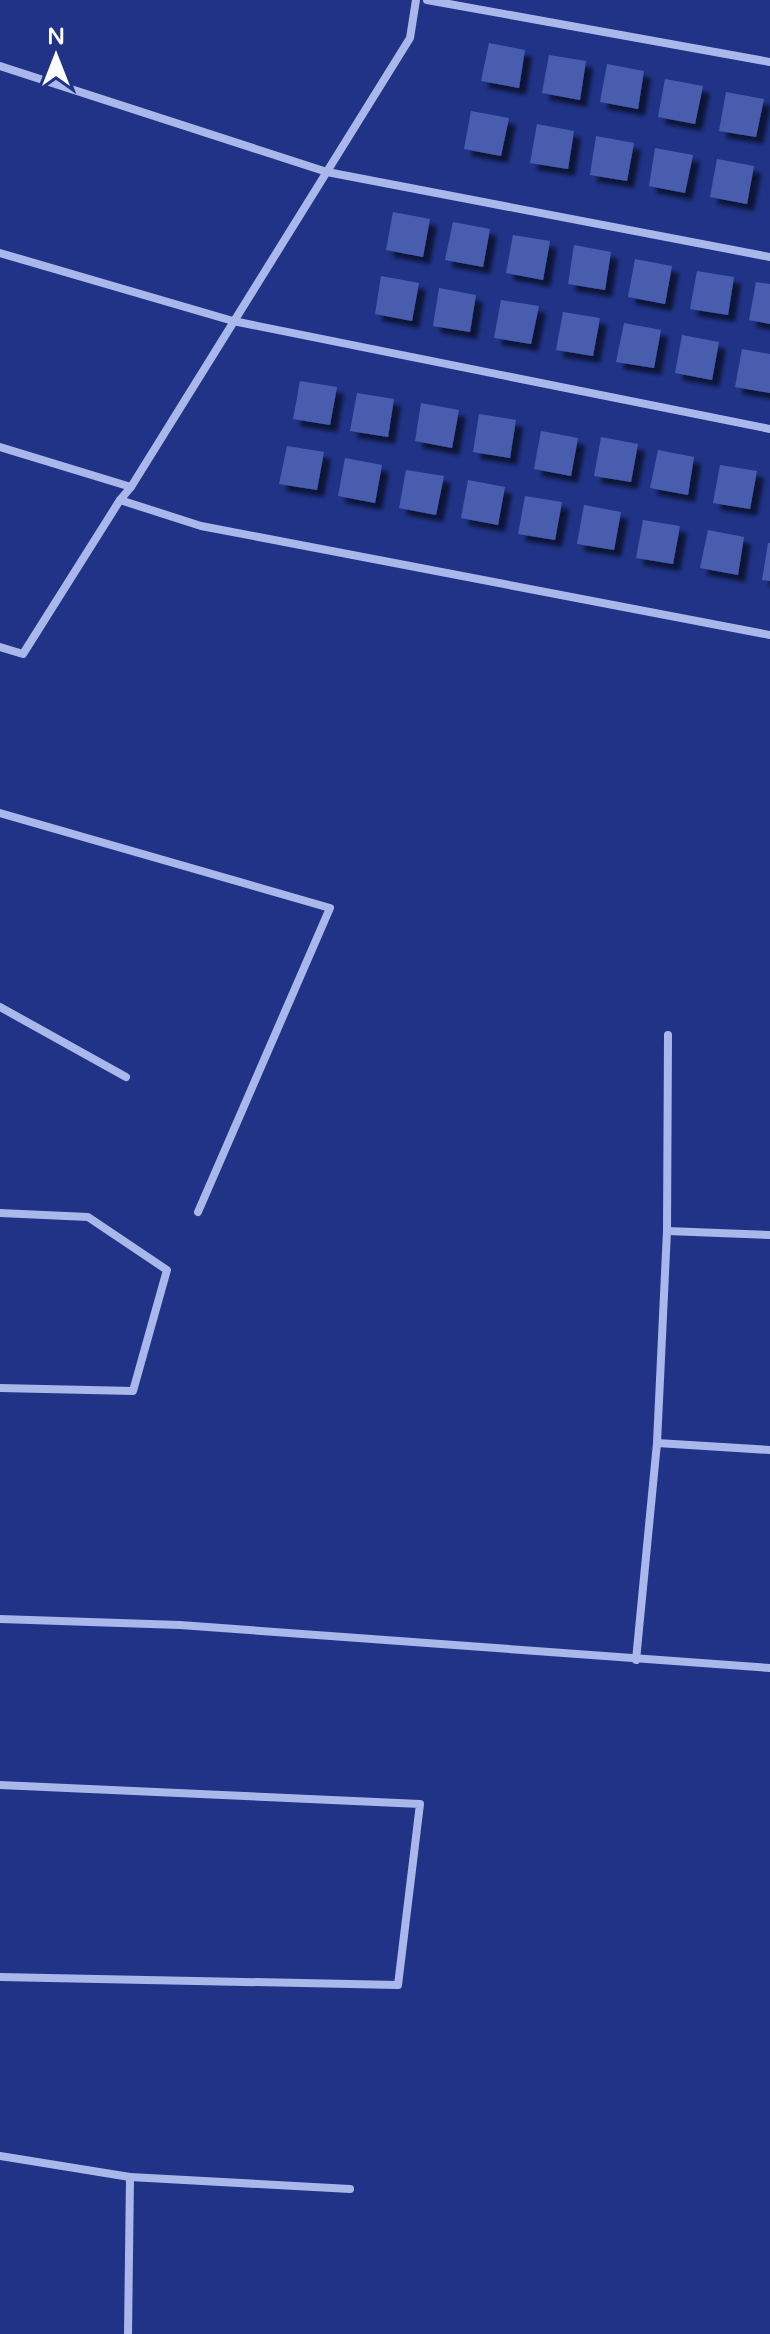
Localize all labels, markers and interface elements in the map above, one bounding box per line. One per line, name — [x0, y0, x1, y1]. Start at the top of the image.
north arrow — [16, 16, 96, 96]
text: N — [47, 24, 65, 50]

